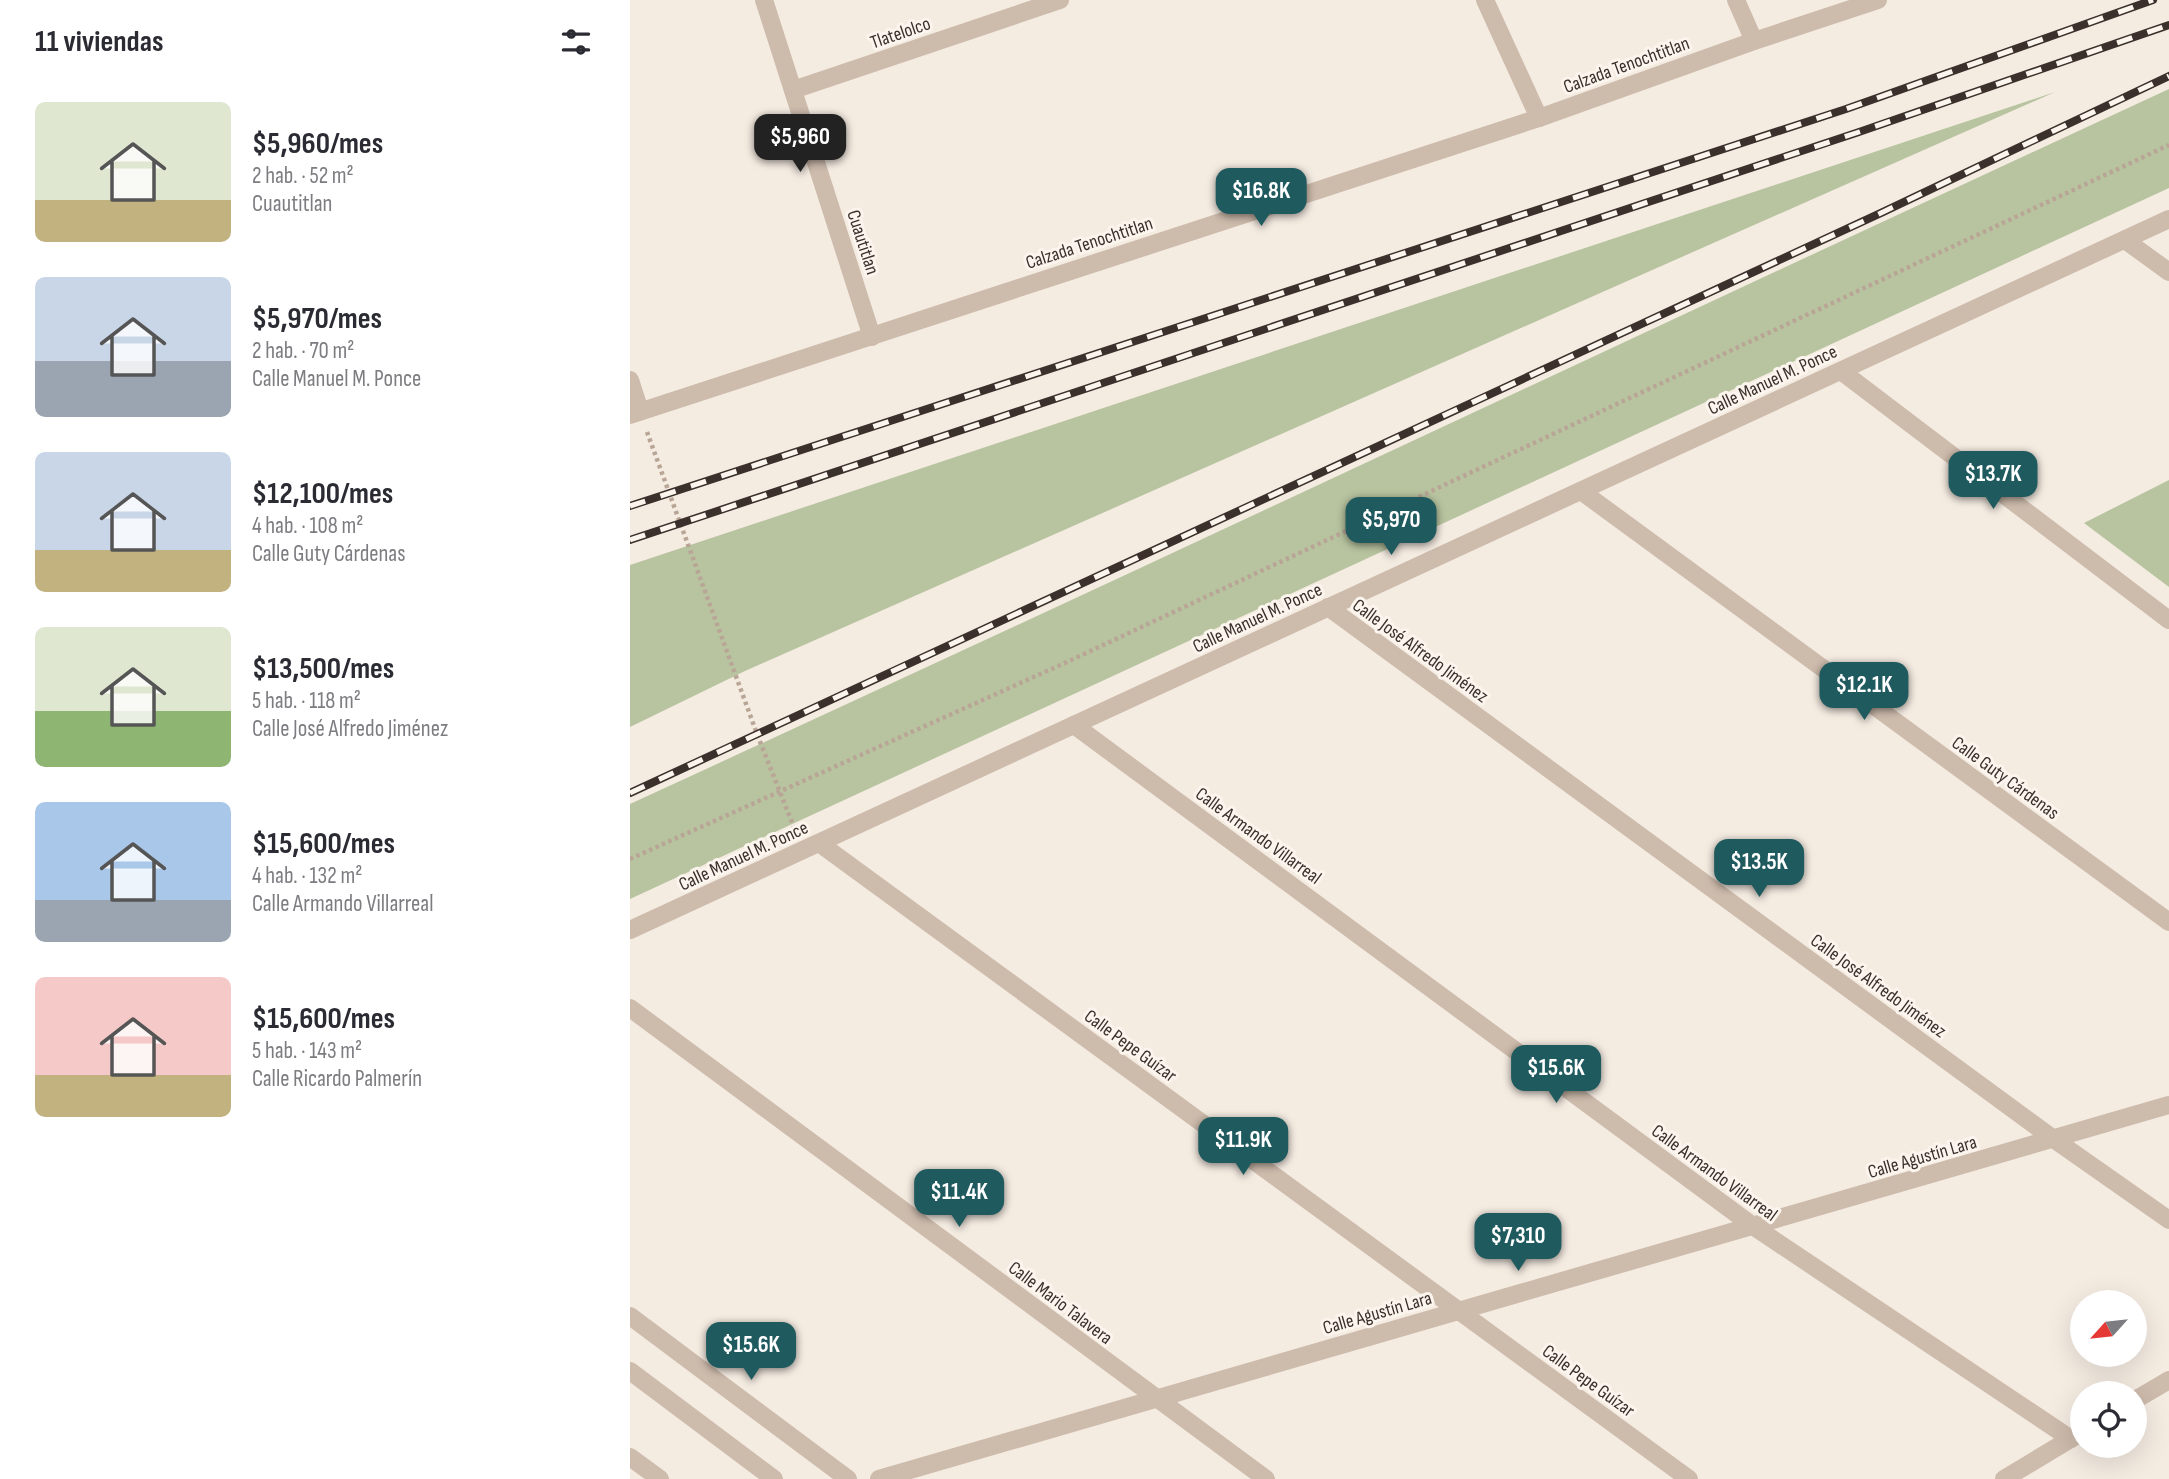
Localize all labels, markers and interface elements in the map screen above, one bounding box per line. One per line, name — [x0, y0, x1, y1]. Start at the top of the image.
street label: Tlatelolco — [867, 12, 934, 54]
icon: filters — [557, 23, 595, 61]
text: 11 viviendas — [35, 24, 164, 60]
street label: Calzada Tenochtitlan — [1560, 32, 1693, 99]
pin: $5,960 — [743, 114, 857, 174]
text: $5,960 — [770, 123, 830, 151]
text: $5,960/mes — [252, 126, 383, 162]
icon: home — [91, 130, 175, 214]
text: 2 hab. · 52 m² — [252, 162, 354, 190]
pin: $16.8K — [1204, 168, 1318, 228]
text: $16.8K — [1232, 177, 1290, 205]
text: Cuautitlan — [252, 190, 332, 218]
street label: Cuautitlan — [841, 207, 884, 278]
street label: Calzada Tenochtitlan — [1023, 212, 1156, 275]
text: $5,970/mes — [252, 301, 382, 337]
icon: home — [91, 305, 175, 389]
text: 2 hab. · 70 m² — [252, 337, 354, 365]
street label: Calle Manuel M. Ponce — [1704, 340, 1841, 420]
text: Calle Manuel M. Ponce — [252, 365, 421, 393]
pin: $13.7K — [1936, 452, 2050, 511]
text: $13.7K — [1965, 460, 2022, 488]
text: $12,100/mes — [252, 476, 393, 512]
icon: home — [91, 480, 175, 564]
pin: $5,970 — [1334, 498, 1448, 557]
text: $5,970 — [1362, 506, 1420, 534]
text: 4 hab. · 108 m² — [252, 512, 364, 540]
text: Calle Guty Cárdenas — [252, 540, 405, 568]
street label: Calle Manuel M. Ponce — [1189, 578, 1326, 658]
street label: Calle José Alfredo Jiménez — [1348, 594, 1493, 708]
text: $13,500/mes — [252, 651, 394, 687]
icon: home — [91, 655, 175, 739]
pin: $12.1K — [1807, 662, 1921, 722]
text: $12.1K — [1835, 671, 1893, 699]
text: 5 hab. · 118 m² — [252, 687, 361, 715]
text: Calle José Alfredo Jiménez — [252, 715, 448, 743]
street label: Calle Guty Cárdenas — [1947, 732, 2063, 825]
street label: Calle Armando Villarreal — [1191, 783, 1326, 890]
street label: Calle Manuel M. Ponce — [675, 816, 812, 896]
text: $15,600/mes — [252, 826, 395, 862]
icon: home — [91, 830, 175, 914]
pin: $13.5K — [1702, 839, 1816, 899]
text: $13.5K — [1730, 848, 1788, 876]
text: 4 hab. · 132 m² — [252, 862, 362, 890]
text: Calle Armando Villarreal — [252, 890, 433, 918]
street label: Calle José Alfredo Jiménez — [1806, 929, 1951, 1043]
text: $15,600/mes — [252, 1001, 395, 1037]
icon: home — [91, 1005, 175, 1089]
street label: Calle Pepe Guízar — [1079, 1005, 1181, 1088]
text: 5 hab. · 143 m² — [252, 1037, 362, 1065]
pin: $15.6K — [1499, 1046, 1613, 1105]
text: $15.6K — [1527, 1054, 1585, 1082]
text: Calle Ricardo Palmerín — [252, 1065, 422, 1093]
pin: $11.9K — [1186, 1118, 1300, 1177]
street label: Calle Armando Villarreal — [1647, 1120, 1782, 1227]
text: $11.9K — [1214, 1126, 1272, 1154]
street label: Calle Agustín Lara — [1865, 1131, 1979, 1184]
pin: $11.4K — [902, 1170, 1016, 1229]
text: $11.4K — [930, 1178, 988, 1206]
pin: $7,310 — [1461, 1214, 1575, 1273]
text: $7,310 — [1490, 1222, 1546, 1250]
street label: Calle Mario Talavera — [1004, 1257, 1117, 1350]
street label: Calle Agustín Lara — [1320, 1287, 1434, 1340]
north arrow — [2070, 1290, 2147, 1367]
map controls — [2070, 1290, 2147, 1458]
pin: $15.6K — [694, 1322, 808, 1382]
text: $15.6K — [722, 1331, 780, 1359]
street label: Calle Pepe Guízar — [1537, 1340, 1639, 1423]
button: locate — [2070, 1381, 2147, 1458]

